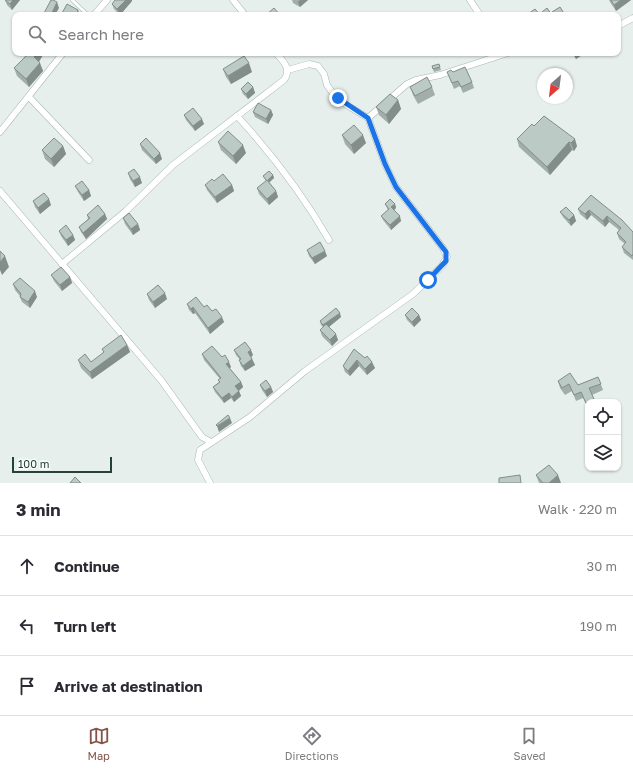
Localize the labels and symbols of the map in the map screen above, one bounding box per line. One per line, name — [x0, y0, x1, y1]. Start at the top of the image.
north arrow — [537, 68, 573, 104]
route end — [329, 89, 347, 107]
route start — [419, 271, 437, 289]
scale bar — [12, 455, 112, 474]

